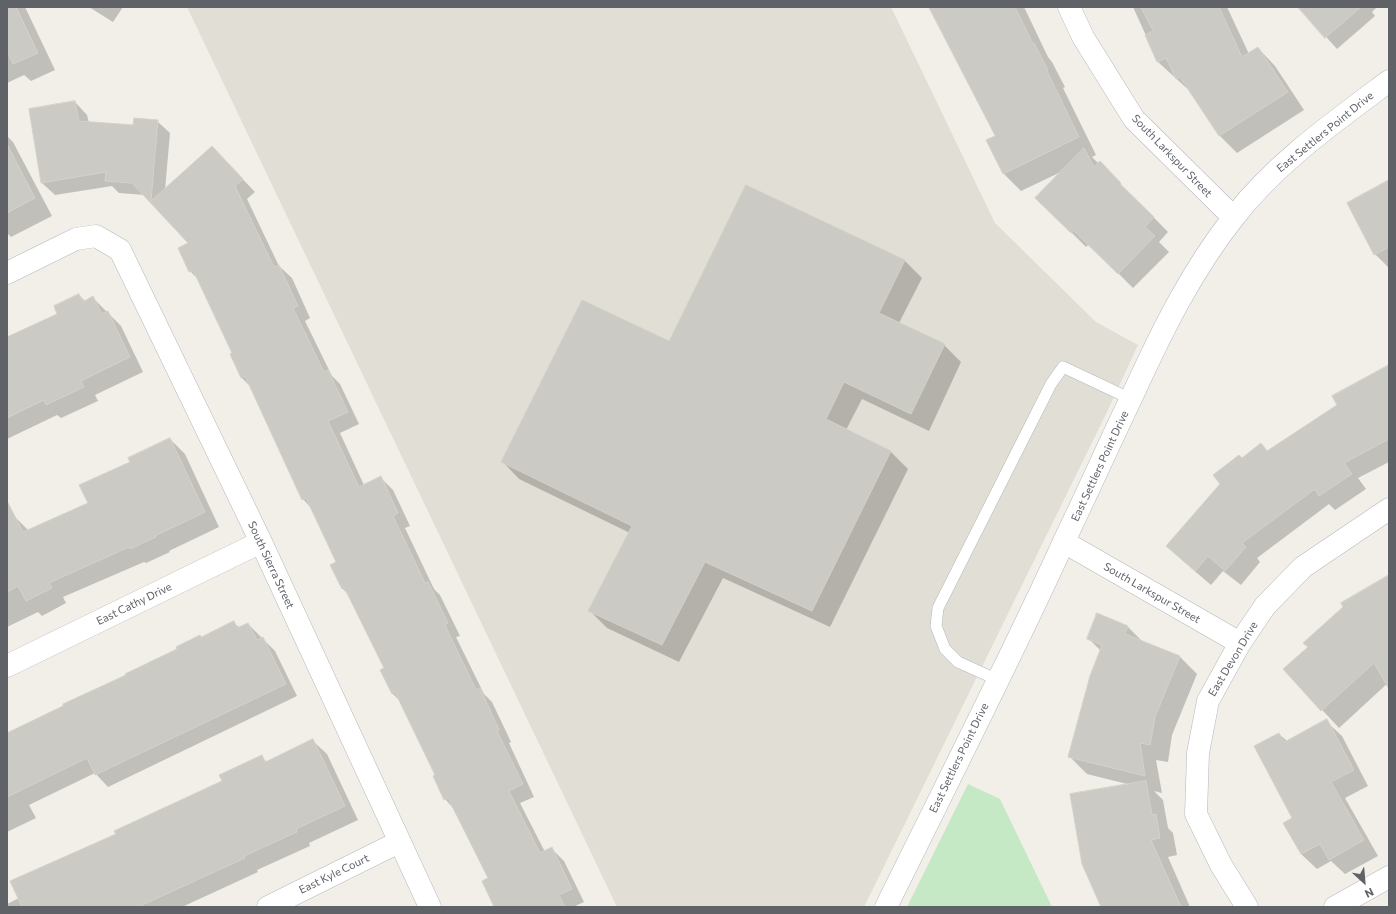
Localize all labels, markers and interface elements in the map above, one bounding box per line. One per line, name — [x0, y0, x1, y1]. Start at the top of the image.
street label: East Settlers Point Drive — [1274, 89, 1376, 175]
street label: South Larkspur Street — [1129, 112, 1215, 200]
street label: East Settlers Point Drive — [1069, 409, 1131, 523]
street label: South Sierra Street — [245, 519, 297, 611]
street label: South Larkspur Street — [1101, 560, 1203, 626]
street label: East Cathy Drive — [94, 580, 174, 628]
street label: East Devon Drive — [1206, 619, 1260, 699]
street label: East Settlers Point Drive — [927, 701, 991, 815]
street label: East Kyle Court — [297, 851, 371, 897]
north arrow — [1344, 862, 1384, 902]
text: N — [1363, 886, 1376, 901]

